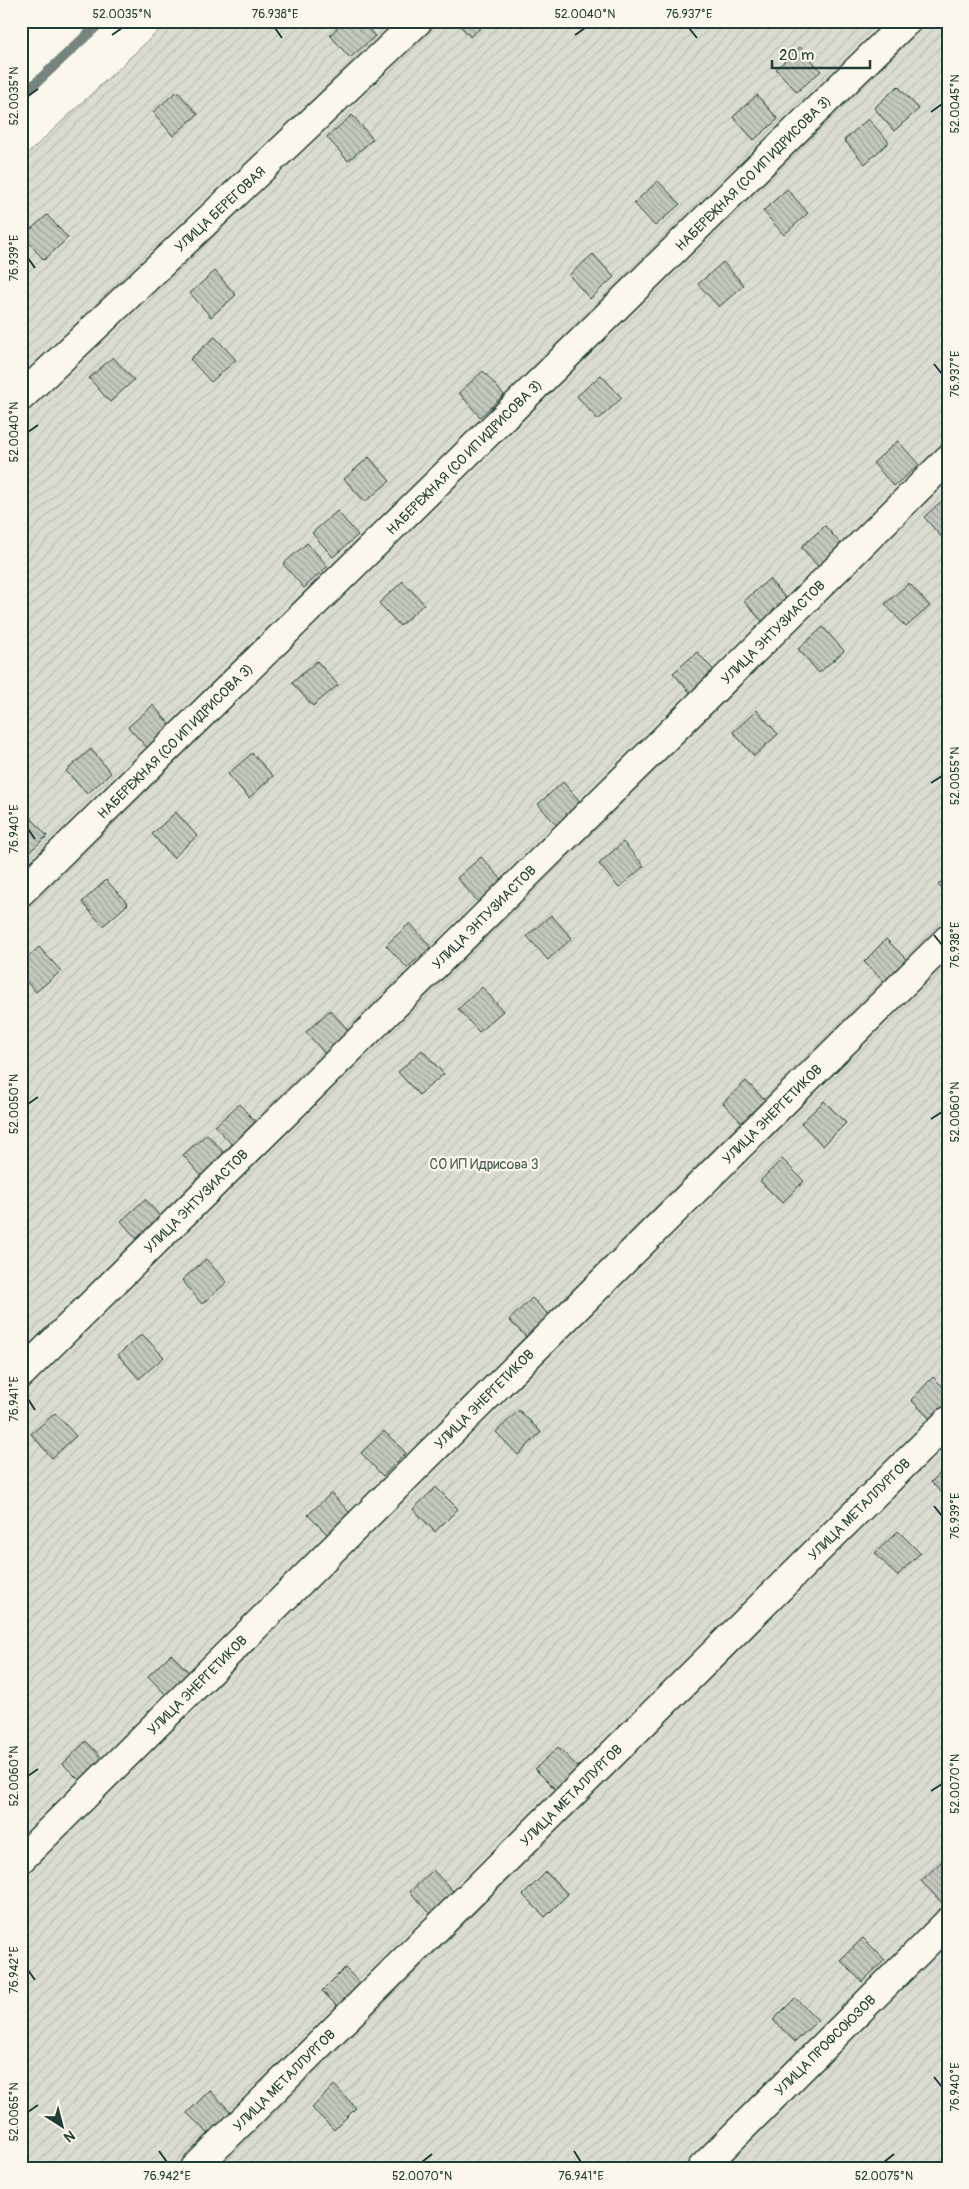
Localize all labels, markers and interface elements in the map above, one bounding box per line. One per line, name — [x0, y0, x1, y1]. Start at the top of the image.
text: 52.0035°N — [93, 7, 151, 22]
text: 76.938°E — [252, 7, 298, 22]
text: 52.0040°N — [555, 7, 615, 22]
text: 76.937°E — [666, 7, 712, 22]
scale bar — [772, 38, 869, 70]
text: 20 m — [779, 46, 814, 65]
text: 52.0035°N — [7, 67, 22, 125]
text: 52.0045°N — [948, 74, 963, 134]
street label: НАБЕРЕЖНАЯ (СО ИП ИДРИСОВА 3) — [672, 92, 835, 255]
street label: УЛИЦА БЕРЕГОВАЯ — [171, 163, 269, 256]
text: 76.939°E — [7, 235, 22, 281]
text: 76.937°E — [948, 351, 963, 397]
street label: НАБЕРЕЖНАЯ (СО ИП ИДРИСОВА 3) — [383, 376, 546, 539]
text: 52.0040°N — [7, 402, 22, 462]
street label: УЛИЦА ЭНТУЗИАСТОВ — [718, 577, 829, 688]
street label: НАБЕРЕЖНАЯ (СО ИП ИДРИСОВА 3) — [94, 660, 257, 823]
text: 52.0055°N — [948, 747, 963, 805]
text: 76.940°E — [7, 805, 22, 853]
street label: УЛИЦА ЭНТУЗИАСТОВ — [429, 862, 540, 973]
text: 76.938°E — [948, 922, 963, 968]
street label: УЛИЦА ЭНЕРГЕТИКОВ — [719, 1061, 826, 1168]
text: 52.0050°N — [7, 1074, 22, 1134]
text: 52.0060°N — [948, 1082, 963, 1142]
street label: УЛИЦА ЭНТУЗИАСТОВ — [141, 1146, 252, 1257]
park label: СО ИП Идрисова 3 — [430, 1156, 539, 1173]
street label: УЛИЦА ЭНЕРГЕТИКОВ — [431, 1346, 538, 1453]
text: 76.941°E — [7, 1376, 22, 1422]
street label: УЛИЦА МЕТАЛЛУРГОВ — [805, 1455, 914, 1564]
text: 76.939°E — [948, 1493, 963, 1539]
street label: УЛИЦА ЭНЕРГЕТИКОВ — [144, 1632, 251, 1739]
street label: УЛИЦА МЕТАЛЛУРГОВ — [517, 1741, 626, 1850]
text: 52.0060°N — [7, 1746, 22, 1806]
text: 52.0070°N — [948, 1754, 963, 1814]
text: 76.942°E — [7, 1946, 22, 1994]
street label: УЛИЦА ПРОФСОЮЗОВ — [771, 1991, 879, 2099]
street label: УЛИЦА МЕТАЛЛУРГОВ — [230, 2026, 339, 2135]
text: 76.940°E — [948, 2063, 963, 2111]
text: 52.0065°N — [7, 2082, 22, 2142]
north arrow — [38, 2102, 88, 2152]
text: N — [61, 2126, 78, 2146]
text: 76.942°E — [143, 2169, 191, 2184]
text: 52.0070°N — [392, 2169, 452, 2184]
text: 76.941°E — [558, 2169, 604, 2184]
text: 52.0075°N — [855, 2169, 913, 2184]

